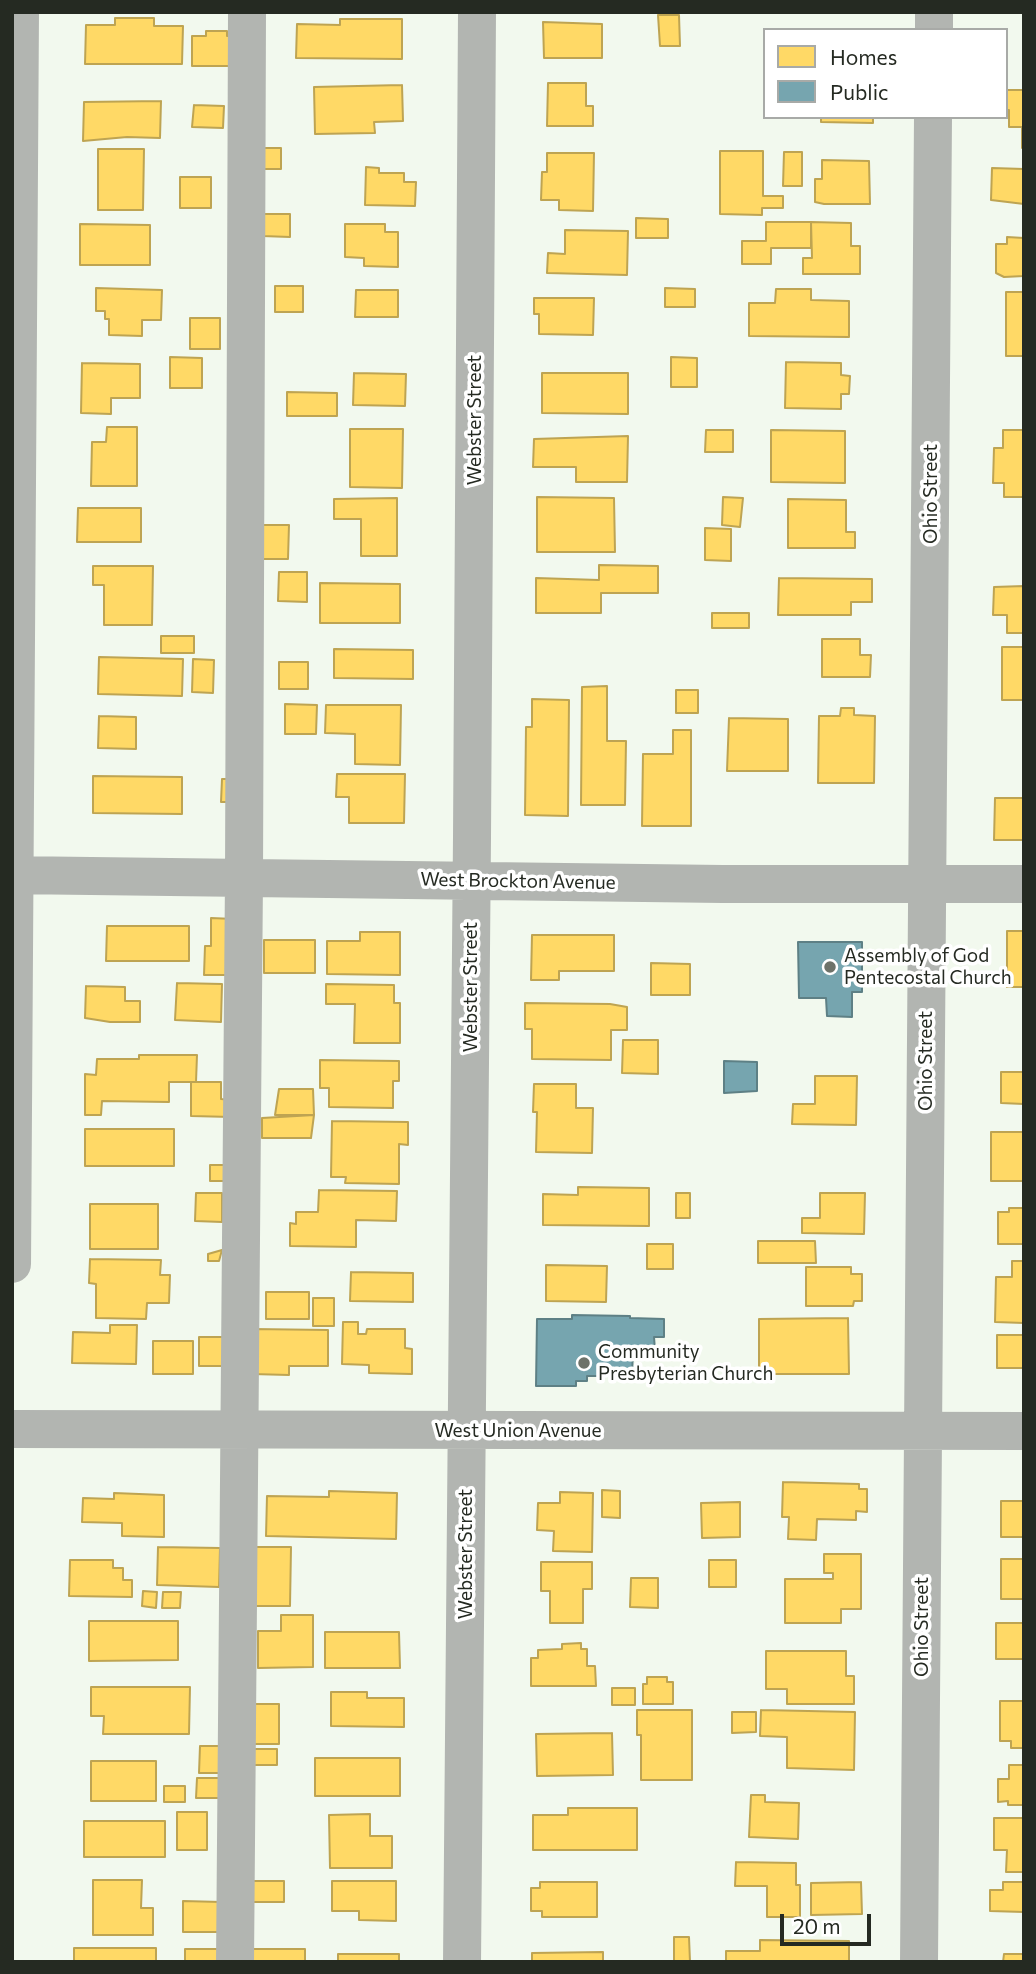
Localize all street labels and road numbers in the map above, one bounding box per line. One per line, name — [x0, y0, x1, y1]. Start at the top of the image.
street label: Webster Street — [464, 355, 486, 485]
street label: Ohio Street — [920, 444, 942, 544]
street label: West Brockton Avenue — [420, 868, 616, 894]
street label: Webster Street — [460, 922, 482, 1052]
street label: Ohio Street — [915, 1011, 937, 1111]
street label: West Union Avenue — [435, 1420, 601, 1442]
street label: Webster Street — [455, 1489, 477, 1619]
street label: Ohio Street — [911, 1577, 933, 1677]

